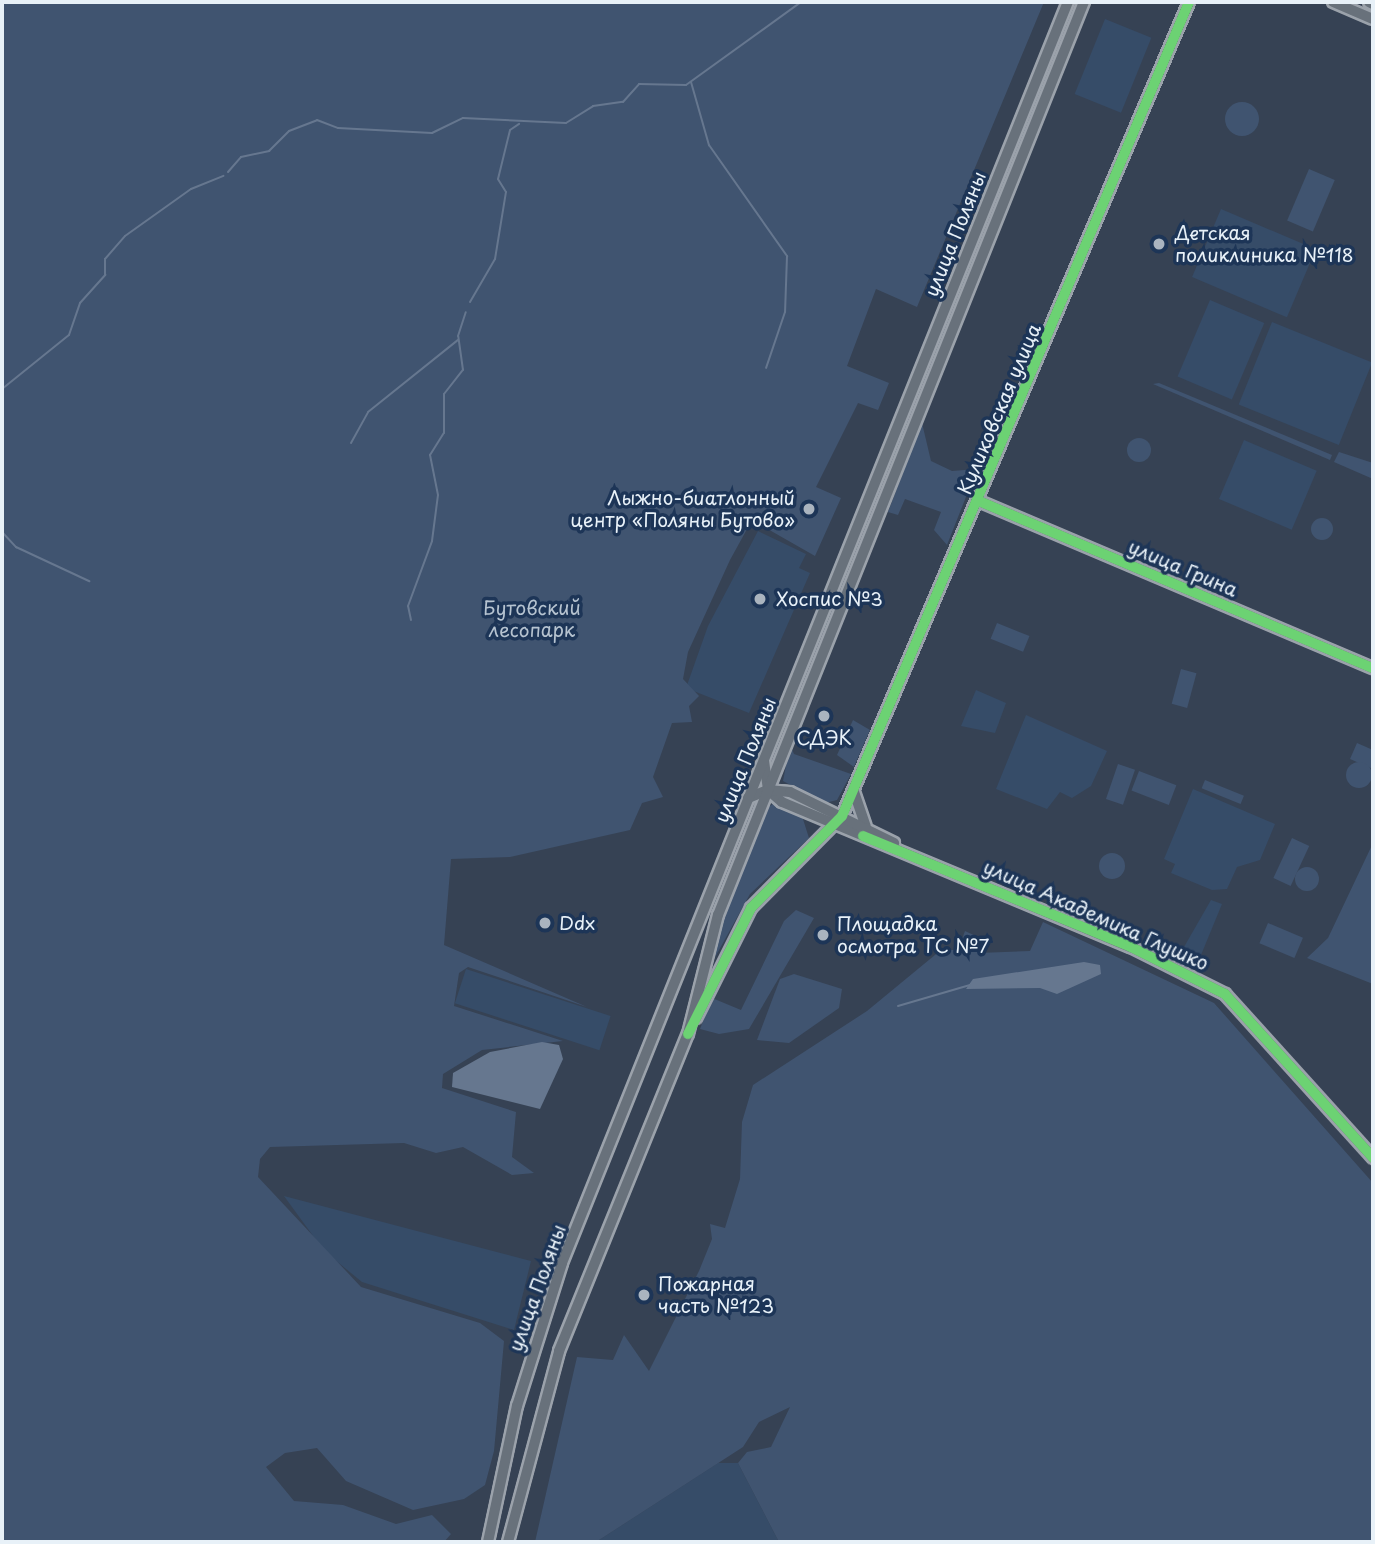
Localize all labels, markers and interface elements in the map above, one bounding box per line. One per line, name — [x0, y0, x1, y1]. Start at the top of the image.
street label: улица Поляны — [919, 168, 991, 300]
place label: Детская поликлиника №118 — [1175, 222, 1354, 266]
marker: Детская поликлиника №118 — [1149, 234, 1169, 254]
street label: Куликовская улица — [953, 320, 1045, 498]
place label: Лыжно-биатлонный центр «Поляны Бутово» — [570, 487, 795, 531]
marker: Лыжно-биатлонный центр «Поляны Бутово» — [801, 501, 817, 517]
street label: улица Грина — [1125, 535, 1241, 601]
place label: Хоспис №3 — [776, 588, 883, 610]
marker: Хоспис №3 — [750, 589, 770, 609]
park label: Бутовский лесопарк — [483, 597, 581, 641]
street label: улица Поляны — [709, 694, 781, 826]
marker: СДЭК — [816, 708, 832, 724]
place label: СДЭК — [796, 727, 852, 749]
street label: улица Академика Глушко — [979, 854, 1213, 976]
place label: Ddx — [559, 912, 595, 934]
place label: Площадка осмотра ТС №7 — [837, 913, 990, 957]
marker: Ddx — [537, 915, 553, 931]
marker: Площадка осмотра ТС №7 — [815, 927, 831, 943]
street label: улица Поляны — [503, 1221, 571, 1355]
place label: Пожарная часть №123 — [658, 1273, 774, 1317]
marker: Пожарная часть №123 — [636, 1287, 652, 1303]

